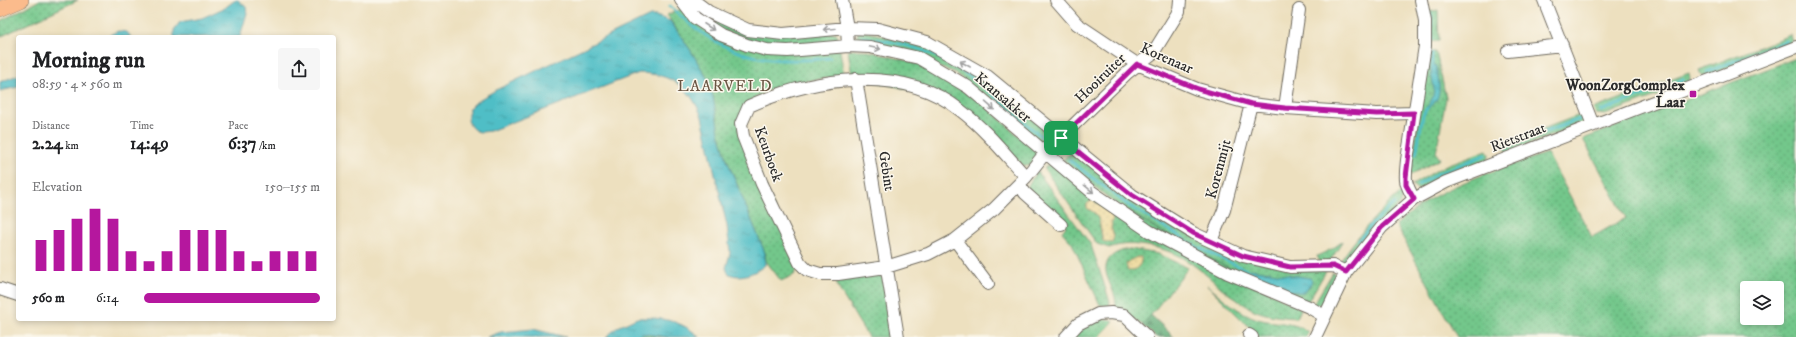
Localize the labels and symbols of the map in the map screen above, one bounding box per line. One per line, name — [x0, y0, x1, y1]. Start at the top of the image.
one-way arrow — [703, 23, 714, 31]
one-way arrow — [823, 26, 836, 33]
street label: Korenaar — [1138, 38, 1196, 79]
one-way arrow — [869, 45, 882, 53]
street label: Hooiruiter — [1071, 49, 1130, 107]
one-way arrow — [959, 59, 971, 67]
street label: Kransakker — [970, 68, 1035, 127]
district label: LAARVELD — [677, 76, 773, 96]
place label: WoonZorgComplex Laar — [1565, 76, 1686, 112]
marker: WoonZorgComplex Laar — [1688, 89, 1698, 99]
one-way arrow — [984, 101, 995, 110]
street label: Rietstraat — [1488, 118, 1549, 157]
pin — [1044, 121, 1078, 155]
street label: Keurboek — [750, 124, 787, 185]
street label: Korenmijt — [1201, 137, 1236, 201]
street label: Gebint — [874, 150, 899, 193]
one-way arrow — [1084, 185, 1095, 193]

